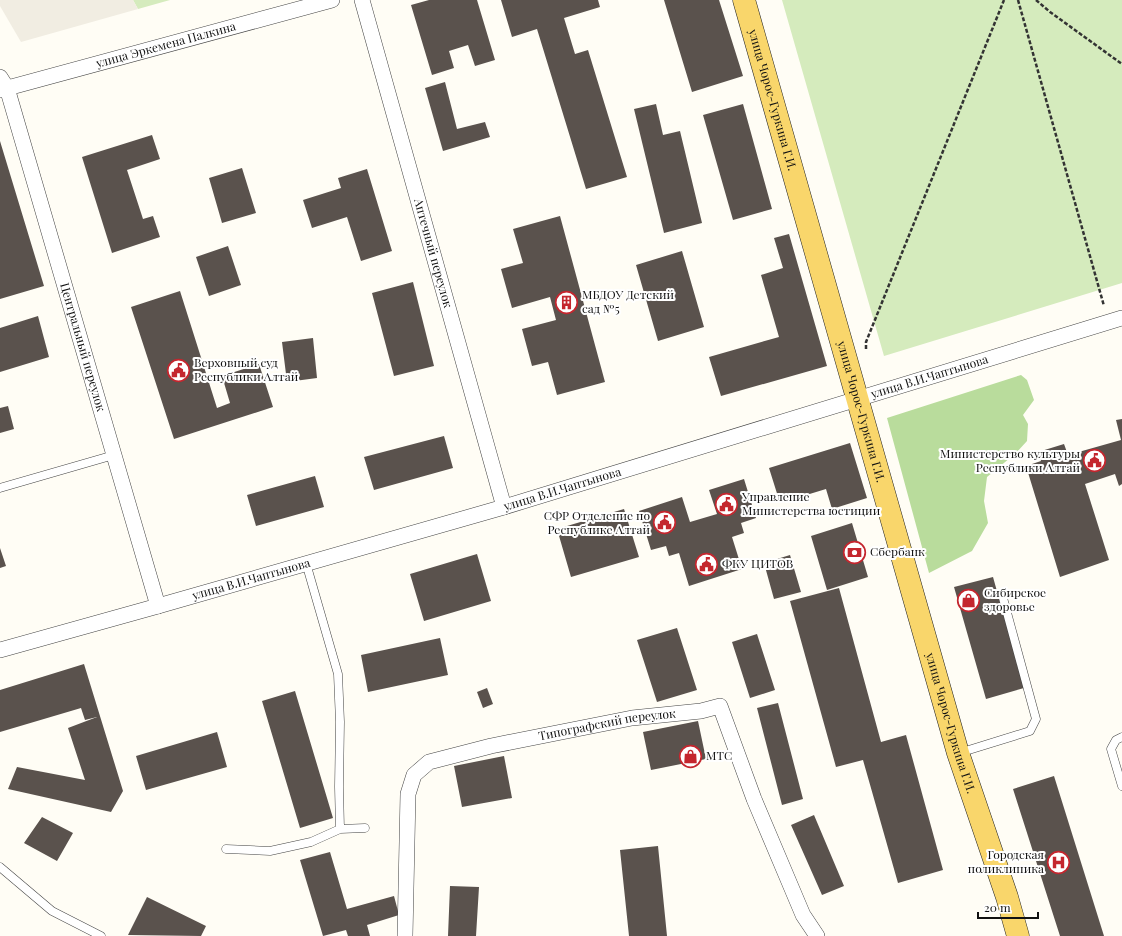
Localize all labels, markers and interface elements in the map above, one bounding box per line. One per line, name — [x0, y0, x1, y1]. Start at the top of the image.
street label: улица Эркемена Палкина — [93, 17, 237, 71]
street label: улица Чорос-Гуркина Г.И. — [745, 26, 801, 172]
street label: Аптечный переулок — [411, 196, 457, 310]
street label: Центральный переулок — [57, 281, 110, 413]
place label: МБДОУ Детский сад №5 — [582, 286, 675, 316]
building icon: МБДОУ Детский сад №5 — [554, 289, 580, 315]
street label: улица Чорос-Гуркина Г.И. — [834, 338, 890, 484]
street label: улица В.И.Чаптынова — [868, 350, 990, 402]
place label: Верховный суд Республики Алтай — [194, 354, 299, 384]
public building icon: Верховный суд Республики Алтай — [166, 357, 192, 383]
place label: Министерство культуры Республики Алтай — [940, 445, 1080, 475]
public building icon: Министерство культуры Республики Алтай — [1082, 448, 1108, 474]
street label: улица В.И.Чаптынова — [501, 463, 623, 514]
place label: Управление Министерства юстиции — [741, 488, 881, 518]
public building icon: Управление Министерства юстиции — [714, 491, 740, 517]
place label: СФР Отделение по Республике Алтай — [544, 507, 650, 537]
public building icon: СФР Отделение по Республике Алтай — [652, 510, 678, 536]
bank icon: Сбербанк — [841, 539, 867, 565]
place label: Сбербанк — [870, 543, 925, 559]
public building icon: ФКУ ЦИТОВ — [693, 551, 719, 577]
street label: улица В.И.Чаптынова — [189, 554, 312, 603]
place label: ФКУ ЦИТОВ — [722, 555, 793, 571]
place label: Сибирское здоровье — [984, 584, 1046, 614]
shop icon: Сибирское здоровье — [956, 587, 982, 613]
street label: улица Чорос-Гуркина Г.И. — [923, 650, 980, 795]
street label: Типографский переулок — [537, 705, 677, 743]
shop icon: МТС — [678, 743, 704, 769]
place label: МТС — [706, 747, 732, 763]
place label: Городская поликлиника — [968, 846, 1045, 876]
hospital icon: Городская поликлиника — [1046, 849, 1072, 875]
scale bar — [978, 894, 1038, 920]
text: 20 m — [984, 899, 1011, 915]

